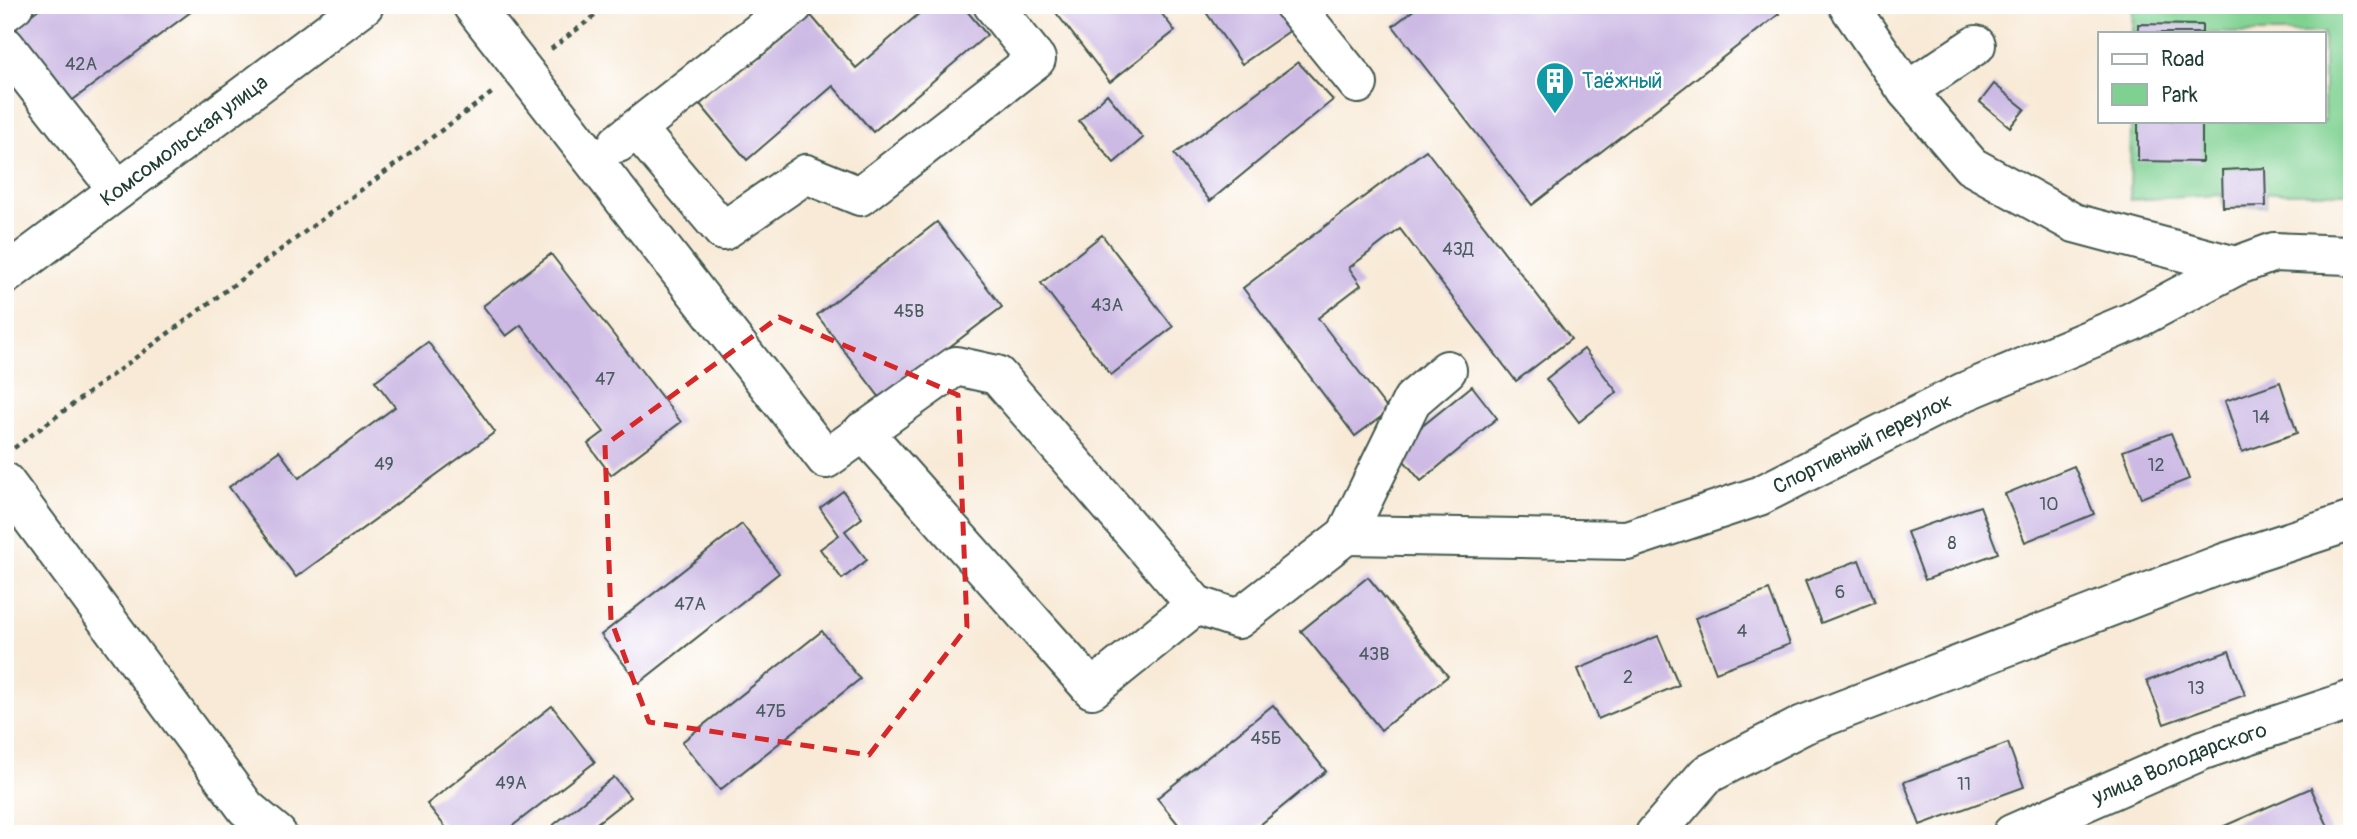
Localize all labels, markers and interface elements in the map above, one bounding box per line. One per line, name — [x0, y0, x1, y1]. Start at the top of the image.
legend — [2098, 32, 2326, 122]
text: Road — [2161, 46, 2205, 73]
house number: 42А — [65, 53, 97, 76]
building icon: Таёжный — [1534, 60, 1576, 115]
place label: Таёжный — [1582, 68, 1662, 95]
street label: Комсомольская улица — [95, 69, 274, 213]
text: Park — [2161, 82, 2198, 109]
house number: 43Д — [1442, 238, 1474, 261]
house number: 43А — [1091, 294, 1123, 317]
house number: 45В — [894, 300, 924, 323]
house number: 47 — [595, 368, 615, 391]
street label: Спортивный переулок — [1768, 387, 1957, 501]
house number: 14 — [2252, 406, 2270, 429]
house number: 49 — [374, 453, 394, 476]
house number: 12 — [2147, 454, 2165, 477]
house number: 10 — [2039, 493, 2059, 516]
house number: 8 — [1947, 532, 1957, 555]
house number: 6 — [1835, 581, 1845, 604]
house number: 47А — [674, 593, 706, 616]
house number: 4 — [1737, 620, 1748, 643]
house number: 43В — [1359, 643, 1389, 666]
house number: 2 — [1623, 666, 1633, 689]
house number: 13 — [2187, 677, 2205, 700]
house number: 47Б — [756, 700, 786, 723]
street label: улица Володарского — [2087, 717, 2270, 811]
house number: 45Б — [1251, 727, 1282, 750]
house number: 49А — [495, 772, 527, 795]
house number: 11 — [1957, 773, 1971, 796]

